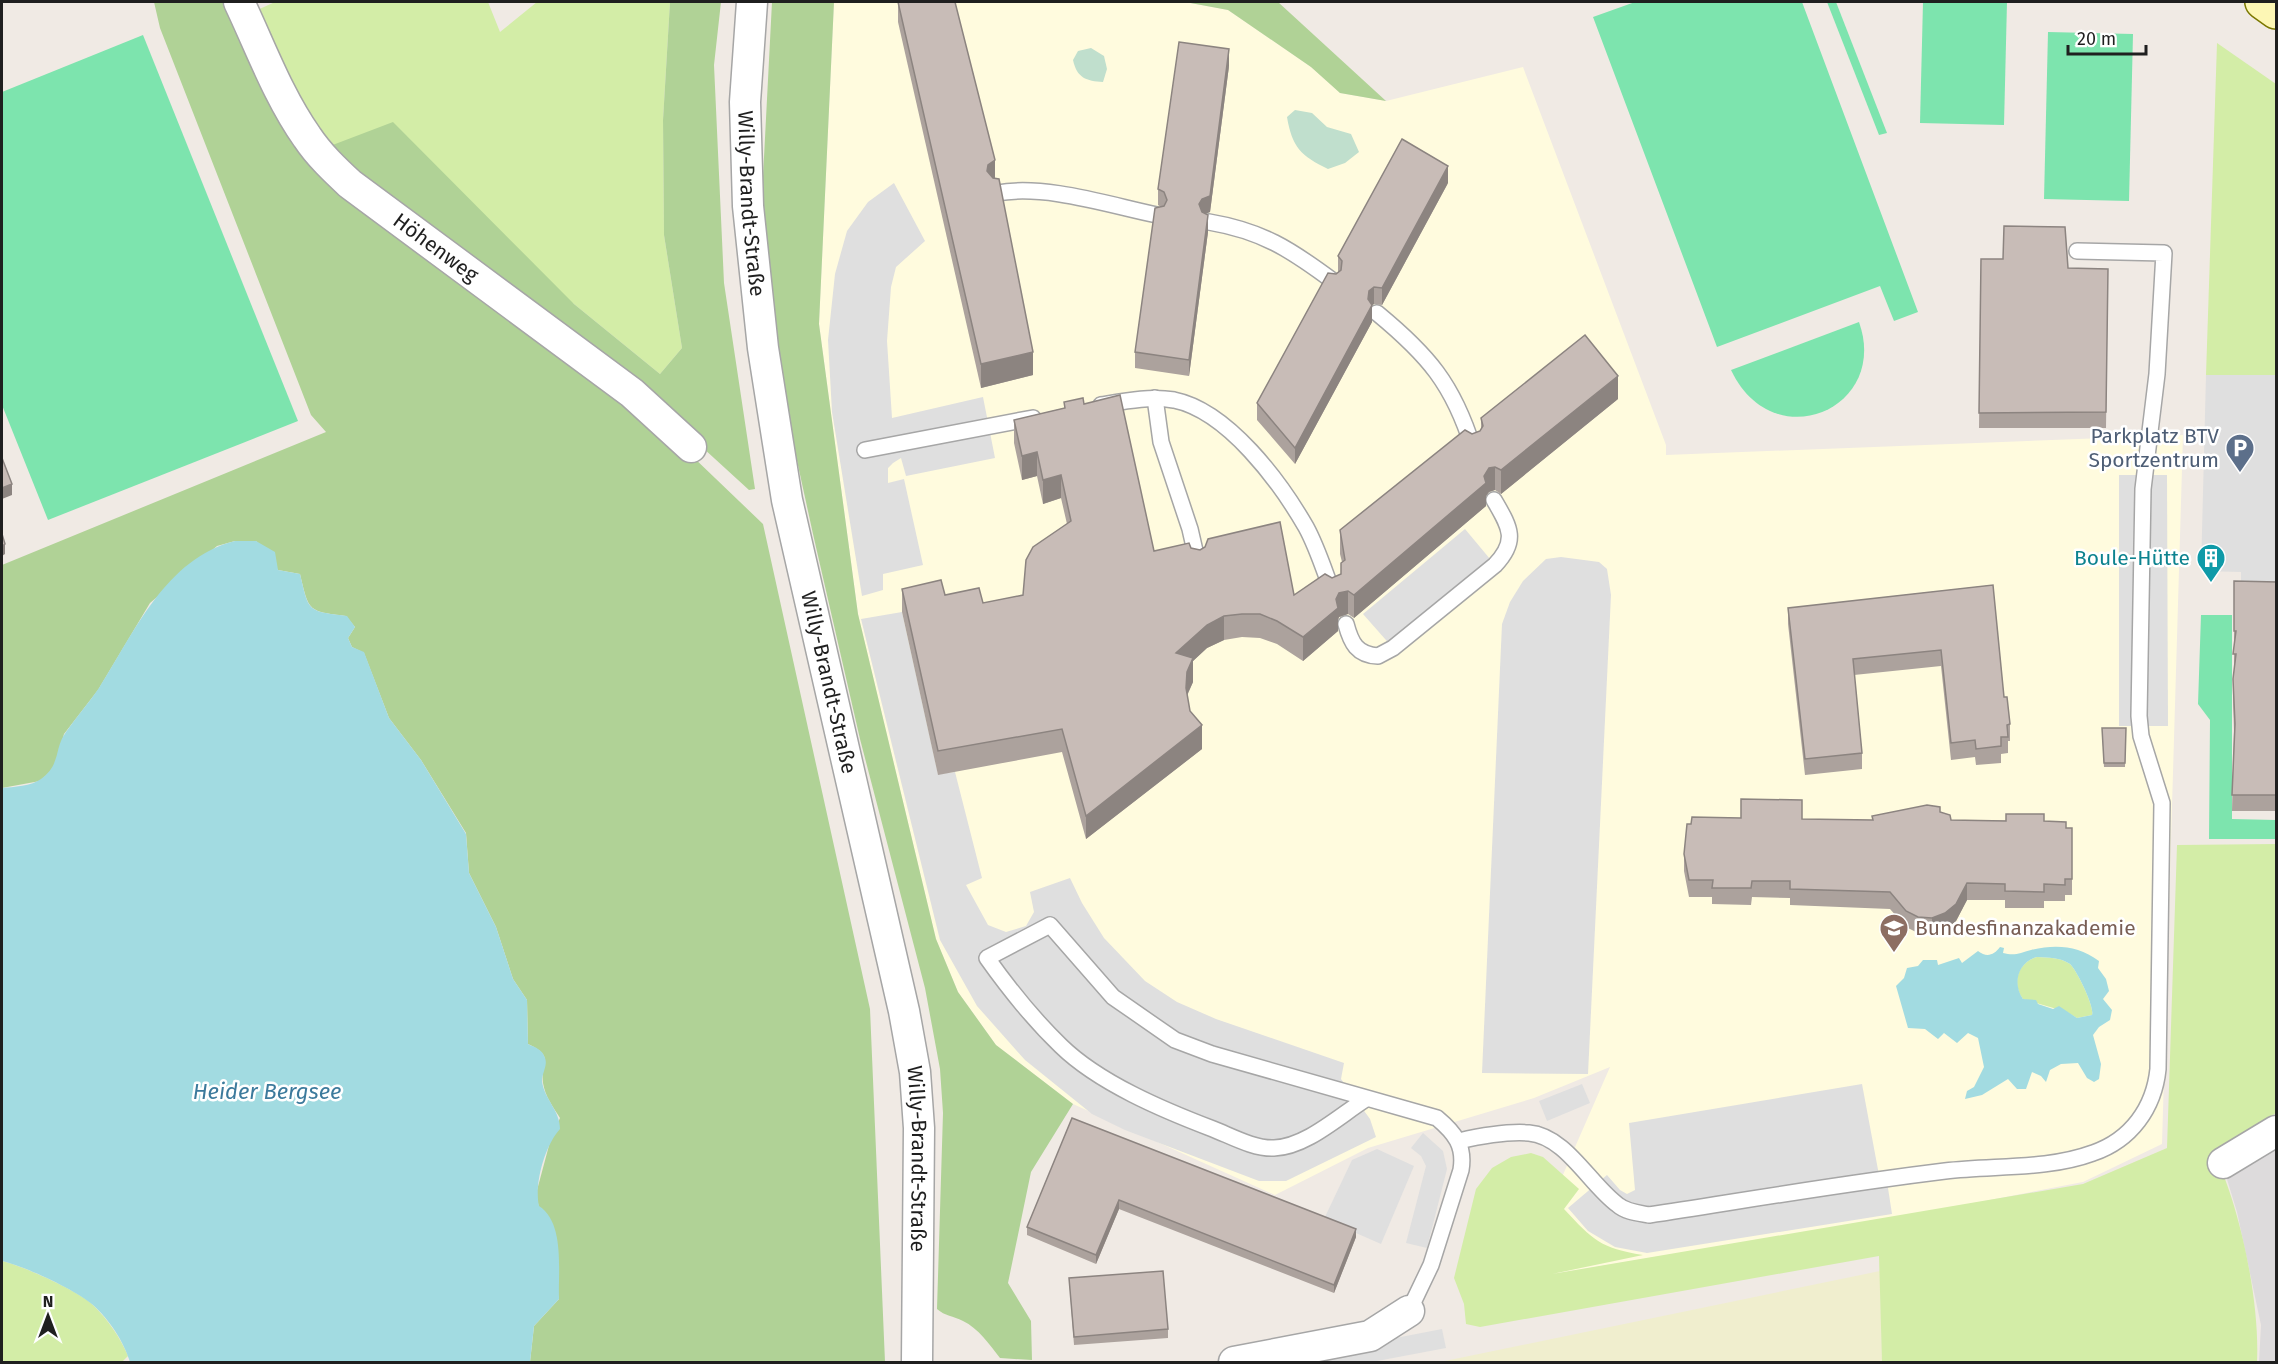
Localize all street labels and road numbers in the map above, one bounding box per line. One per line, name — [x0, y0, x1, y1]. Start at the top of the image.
street label: Willy-Brandt-Straße — [732, 110, 770, 298]
street label: Höhenweg — [388, 207, 484, 288]
street label: Willy-Brandt-Straße — [795, 588, 862, 776]
street label: Willy-Brandt-Straße — [902, 1065, 932, 1252]

